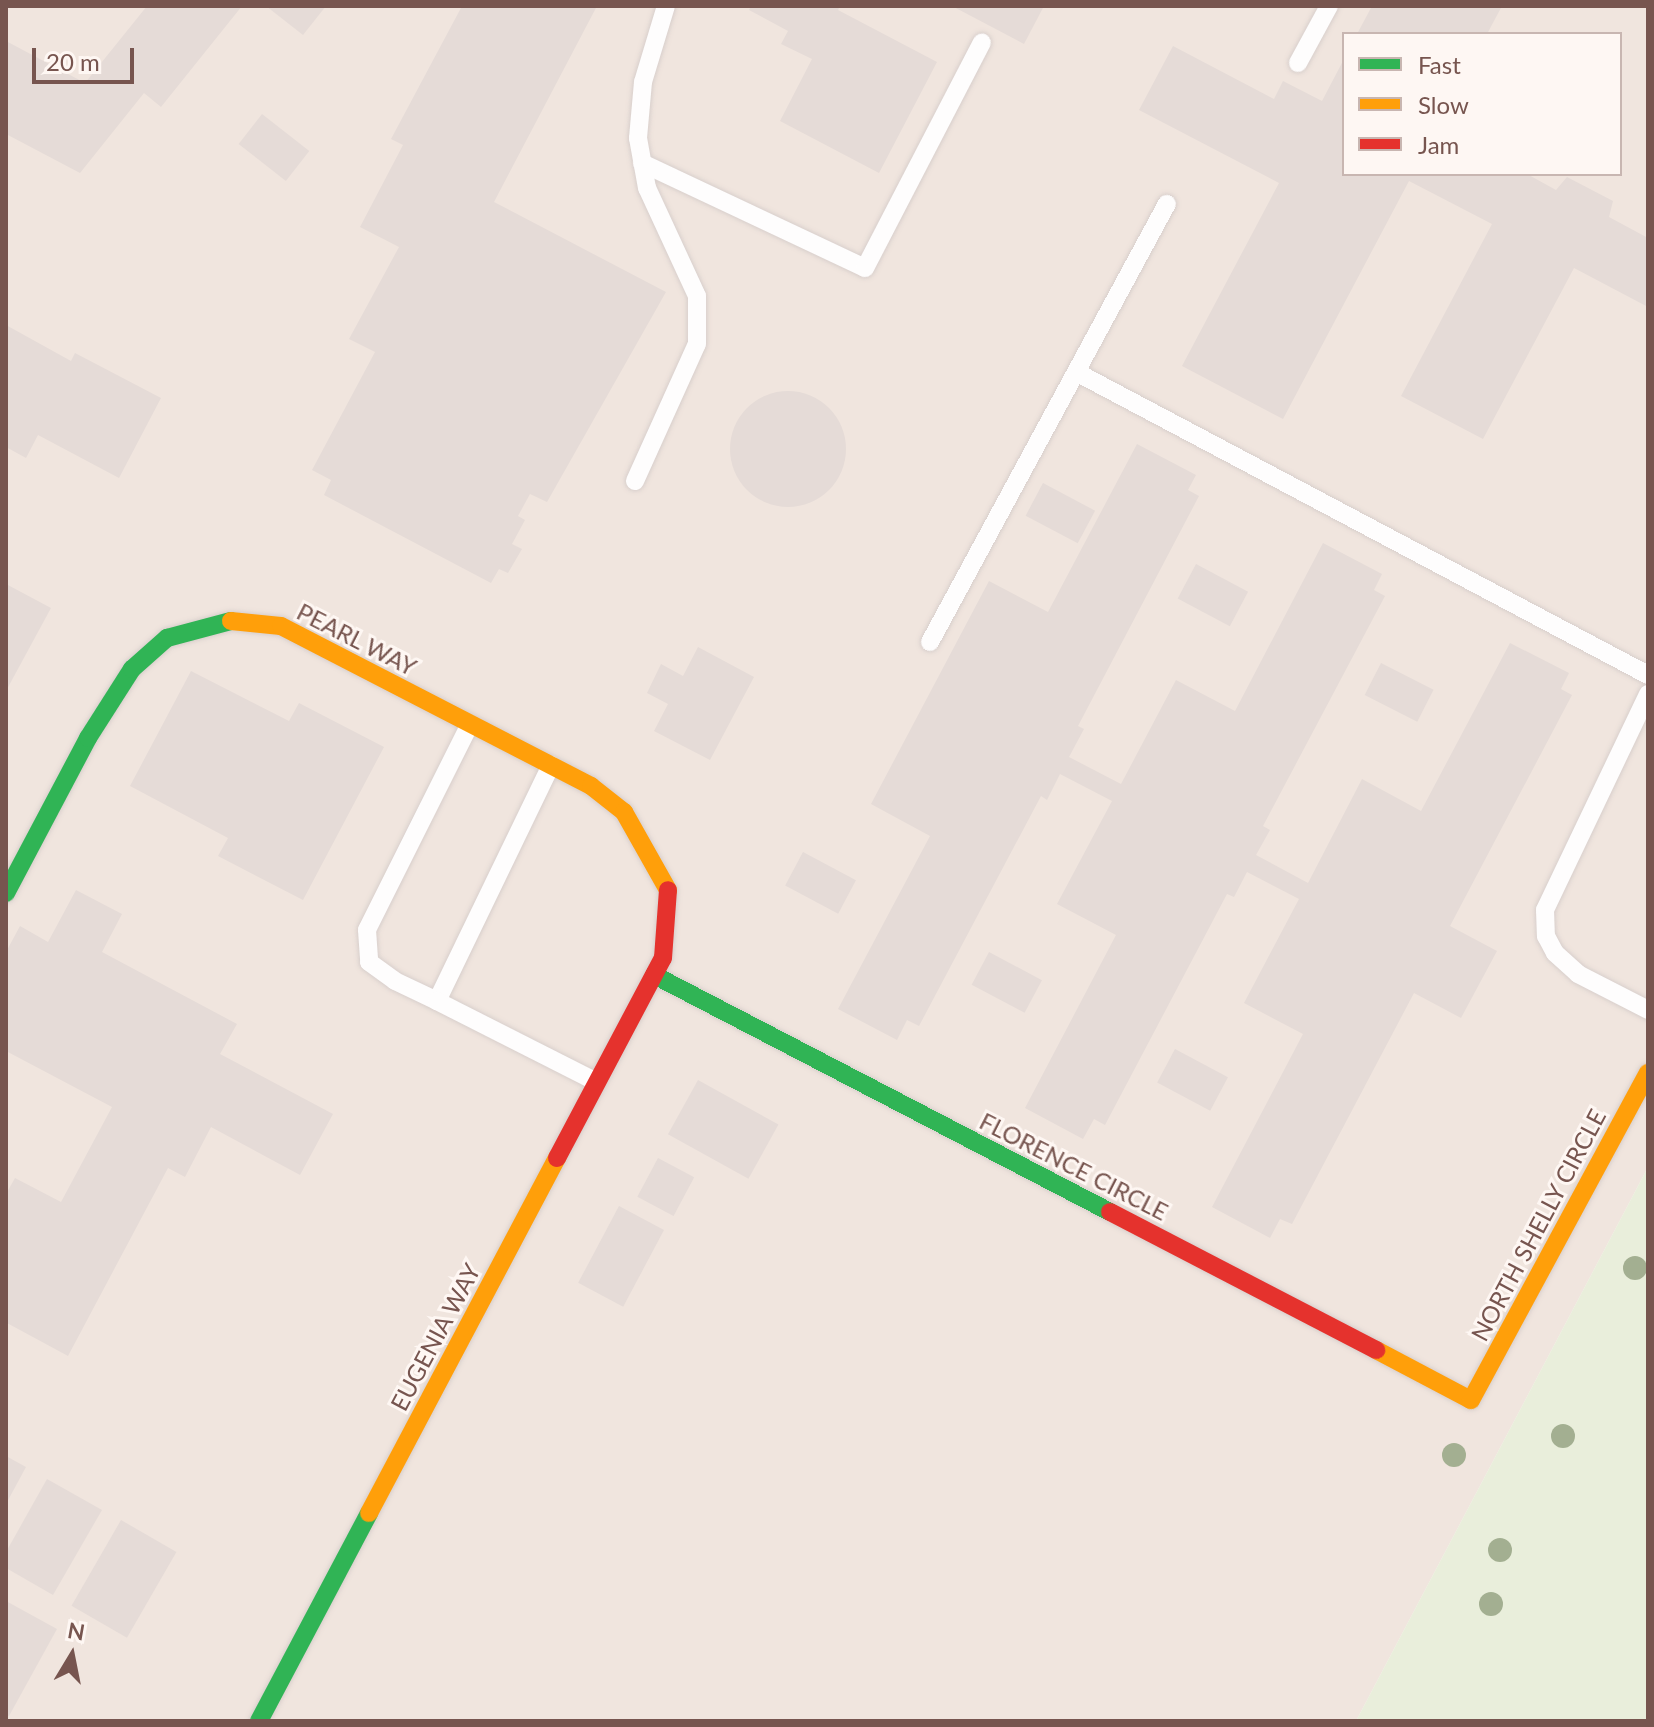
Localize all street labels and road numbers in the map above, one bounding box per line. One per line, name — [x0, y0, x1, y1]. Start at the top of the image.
street label: PEARL WAY — [292, 596, 422, 682]
street label: NORTH SHELLY CIRCLE — [1464, 1104, 1612, 1346]
street label: FLORENCE CIRCLE — [975, 1106, 1173, 1226]
street label: EUGENIA WAY — [384, 1258, 486, 1416]

